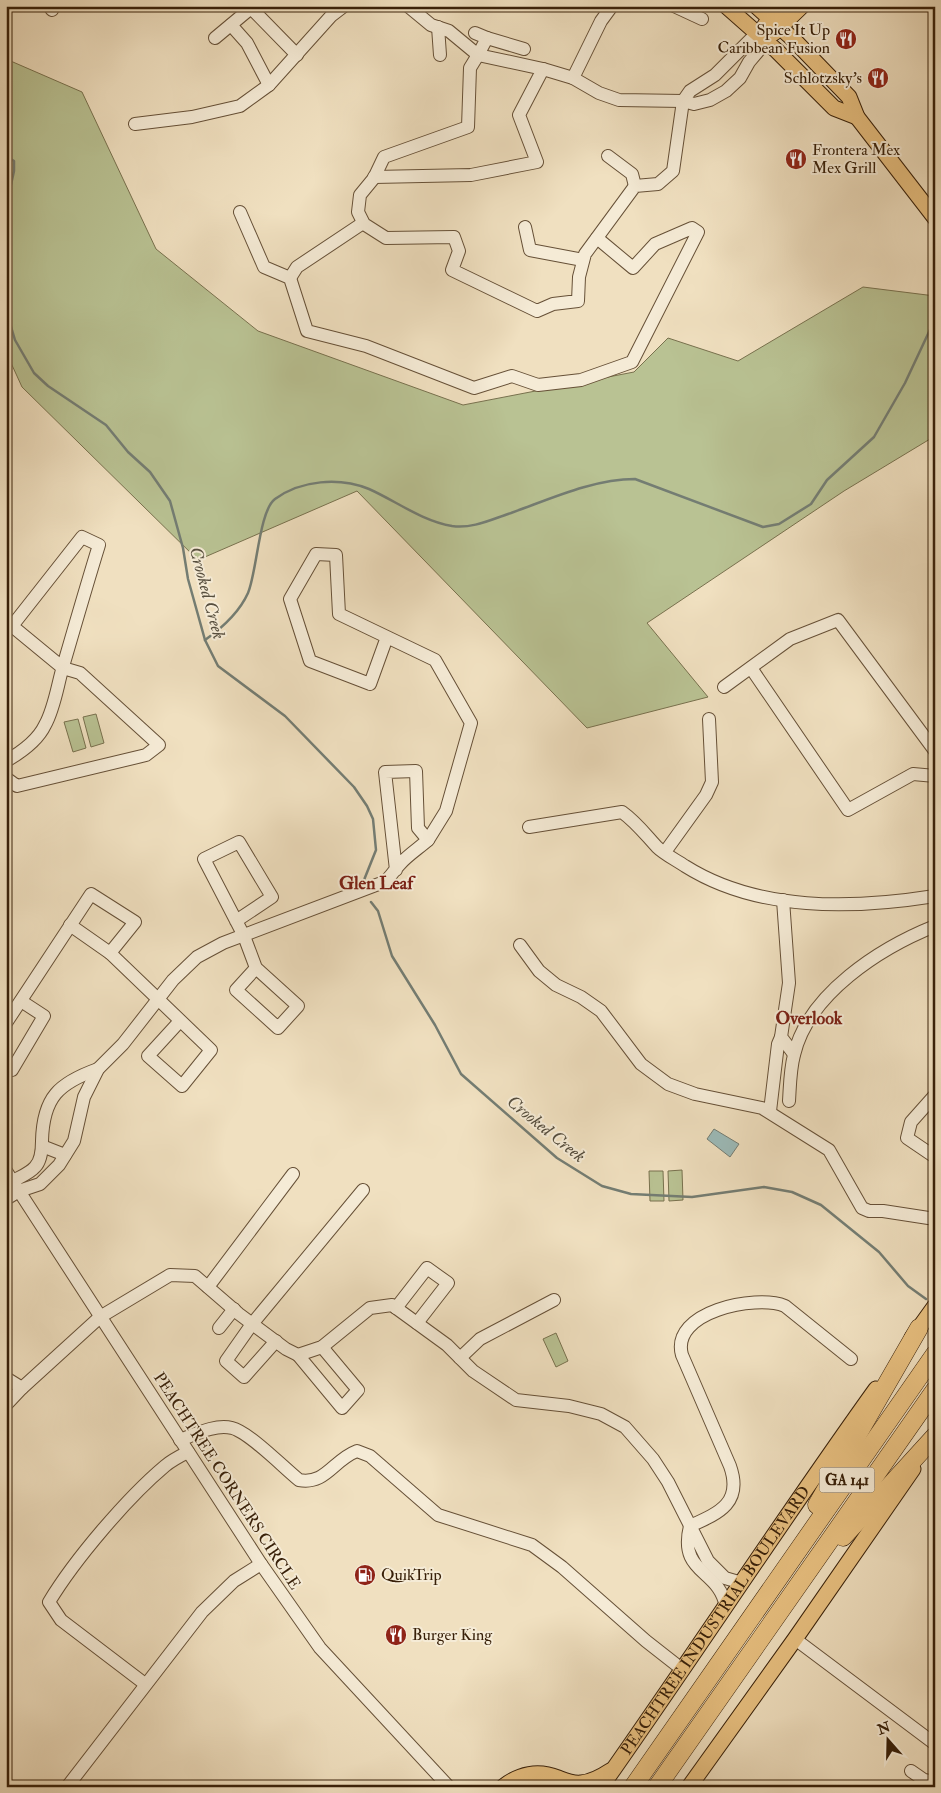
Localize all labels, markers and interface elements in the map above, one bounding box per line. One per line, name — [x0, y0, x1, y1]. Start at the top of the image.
place label: Spice It Up Caribbean Fusion — [717, 20, 830, 58]
restaurant icon: Spice It Up Caribbean Fusion — [834, 27, 858, 51]
restaurant icon: Schlotzsky's — [866, 66, 890, 90]
place label: Schlotzsky's — [784, 68, 862, 88]
place label: Frontera Mex Mex Grill — [812, 140, 900, 178]
restaurant icon: Frontera Mex Mex Grill — [784, 147, 808, 171]
water label: Crooked Creek — [184, 544, 230, 642]
district label: Glen Leaf — [339, 872, 416, 895]
district label: Overlook — [776, 1007, 843, 1030]
water label: Crooked Creek — [502, 1090, 590, 1168]
street label: PEACHTREE CORNERS CIRCLE — [149, 1369, 305, 1593]
road number: GA 141 — [820, 1468, 874, 1492]
street label: PEACHTREE INDUSTRIAL BOULEVARD — [616, 1482, 815, 1759]
fuel station icon: QuikTrip — [353, 1563, 377, 1587]
place label: QuikTrip — [381, 1565, 442, 1586]
restaurant icon: Burger King — [384, 1623, 408, 1647]
place label: Burger King — [412, 1625, 493, 1645]
north arrow — [864, 1716, 914, 1766]
text: N — [874, 1718, 893, 1739]

